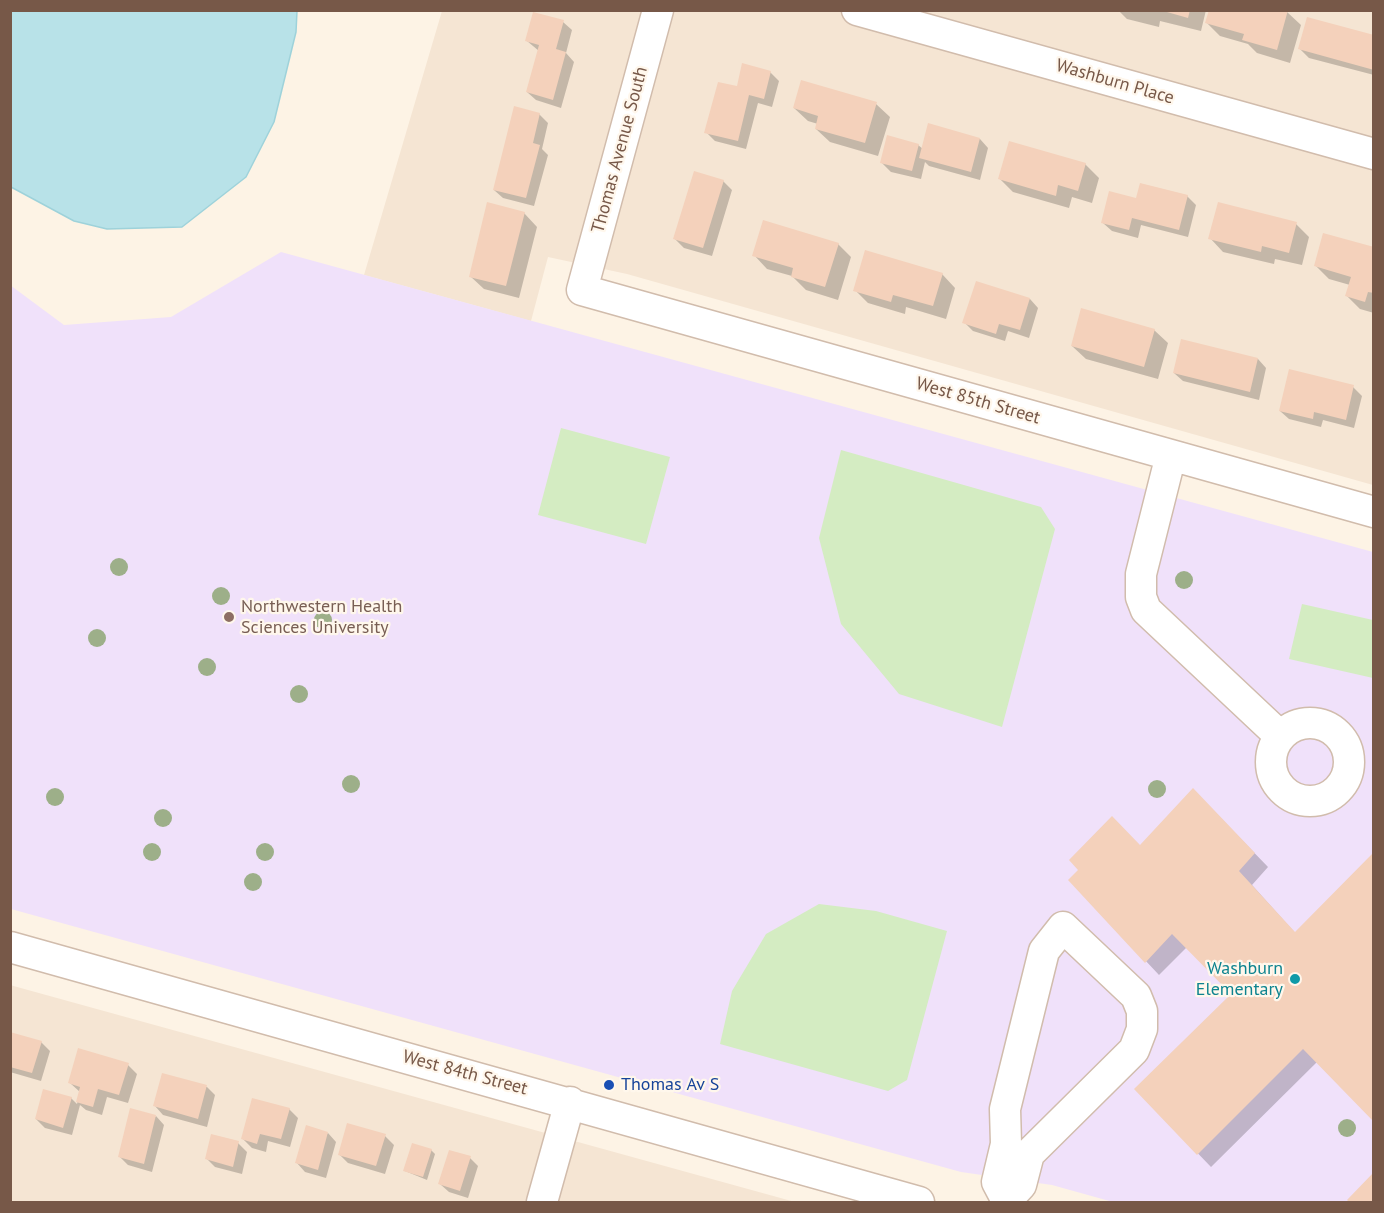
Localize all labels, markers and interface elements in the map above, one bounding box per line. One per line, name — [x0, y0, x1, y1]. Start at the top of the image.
street label: Washburn Place — [1053, 55, 1177, 109]
street label: Thomas Avenue South — [587, 64, 653, 236]
street label: West 85th Street — [913, 373, 1043, 429]
place label: Northwestern Health Sciences University — [241, 596, 402, 638]
marker: Northwestern Health Sciences University — [222, 610, 236, 624]
place label: Washburn Elementary — [1196, 958, 1283, 1000]
marker: Washburn Elementary — [1288, 972, 1302, 986]
street label: West 84th Street — [400, 1046, 530, 1100]
place label: Thomas Av S — [621, 1074, 719, 1096]
marker: Thomas Av S — [602, 1078, 616, 1092]

